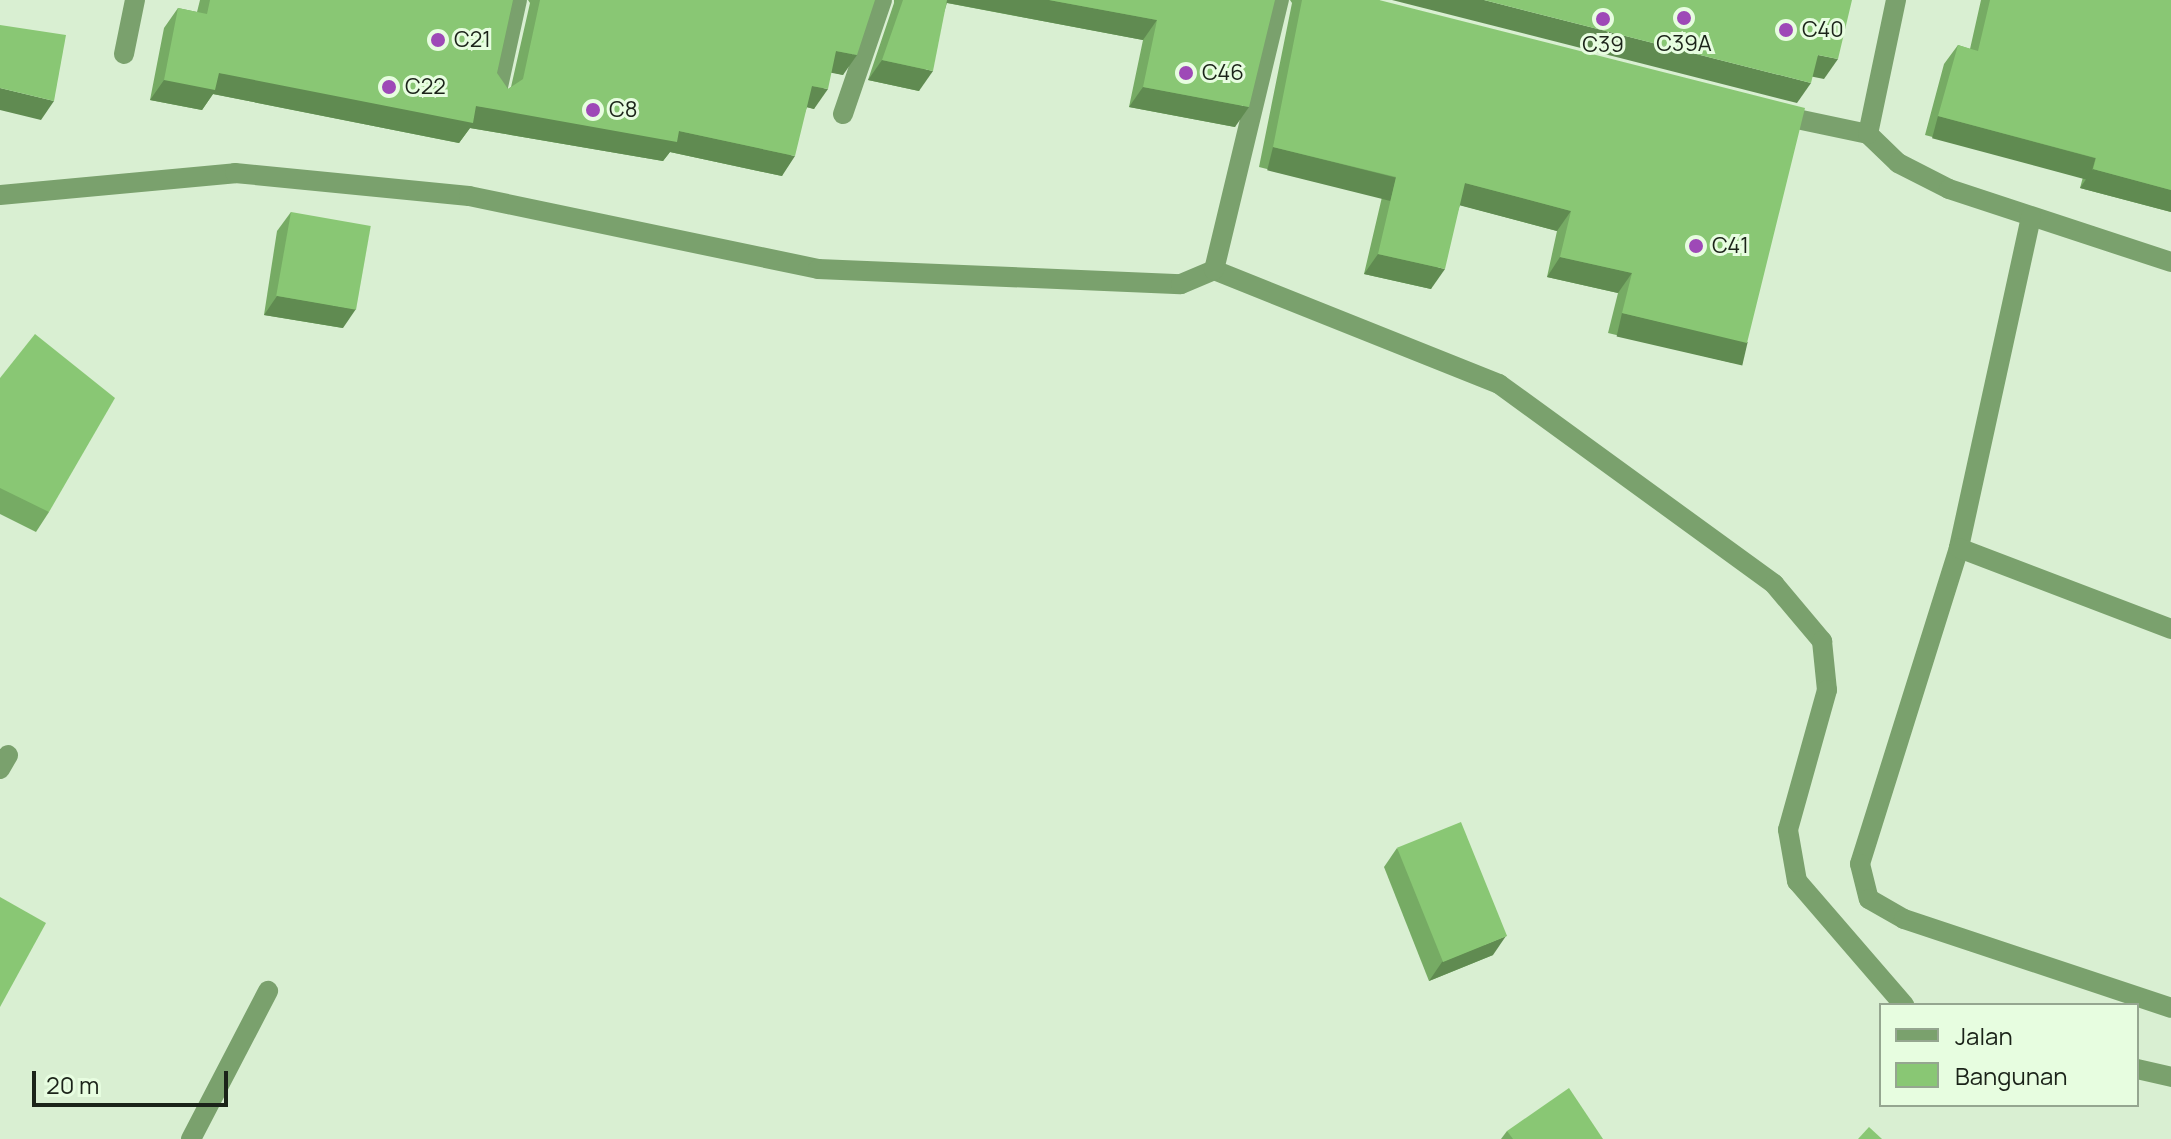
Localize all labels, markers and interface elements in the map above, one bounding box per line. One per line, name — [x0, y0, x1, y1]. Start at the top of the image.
marker: C39A — [1675, 9, 1693, 27]
marker: C39 — [1594, 10, 1612, 28]
place label: C40 — [1802, 17, 1844, 43]
marker: C40 — [1777, 21, 1795, 39]
place label: C21 — [454, 27, 491, 53]
marker: C21 — [429, 31, 447, 49]
place label: C39A — [1656, 31, 1712, 57]
place label: C39 — [1582, 32, 1624, 58]
place label: C46 — [1202, 60, 1244, 86]
marker: C46 — [1177, 64, 1195, 82]
place label: C22 — [405, 74, 446, 100]
marker: C22 — [380, 78, 398, 96]
place label: C8 — [609, 97, 638, 123]
marker: C8 — [584, 101, 602, 119]
place label: C41 — [1712, 233, 1749, 259]
marker: C41 — [1687, 237, 1705, 255]
legend — [1879, 1003, 2139, 1107]
text: Jalan — [1955, 1019, 2013, 1052]
scale bar — [36, 1055, 232, 1105]
text: Bangunan — [1955, 1059, 2068, 1092]
text: 20 m — [46, 1068, 99, 1101]

